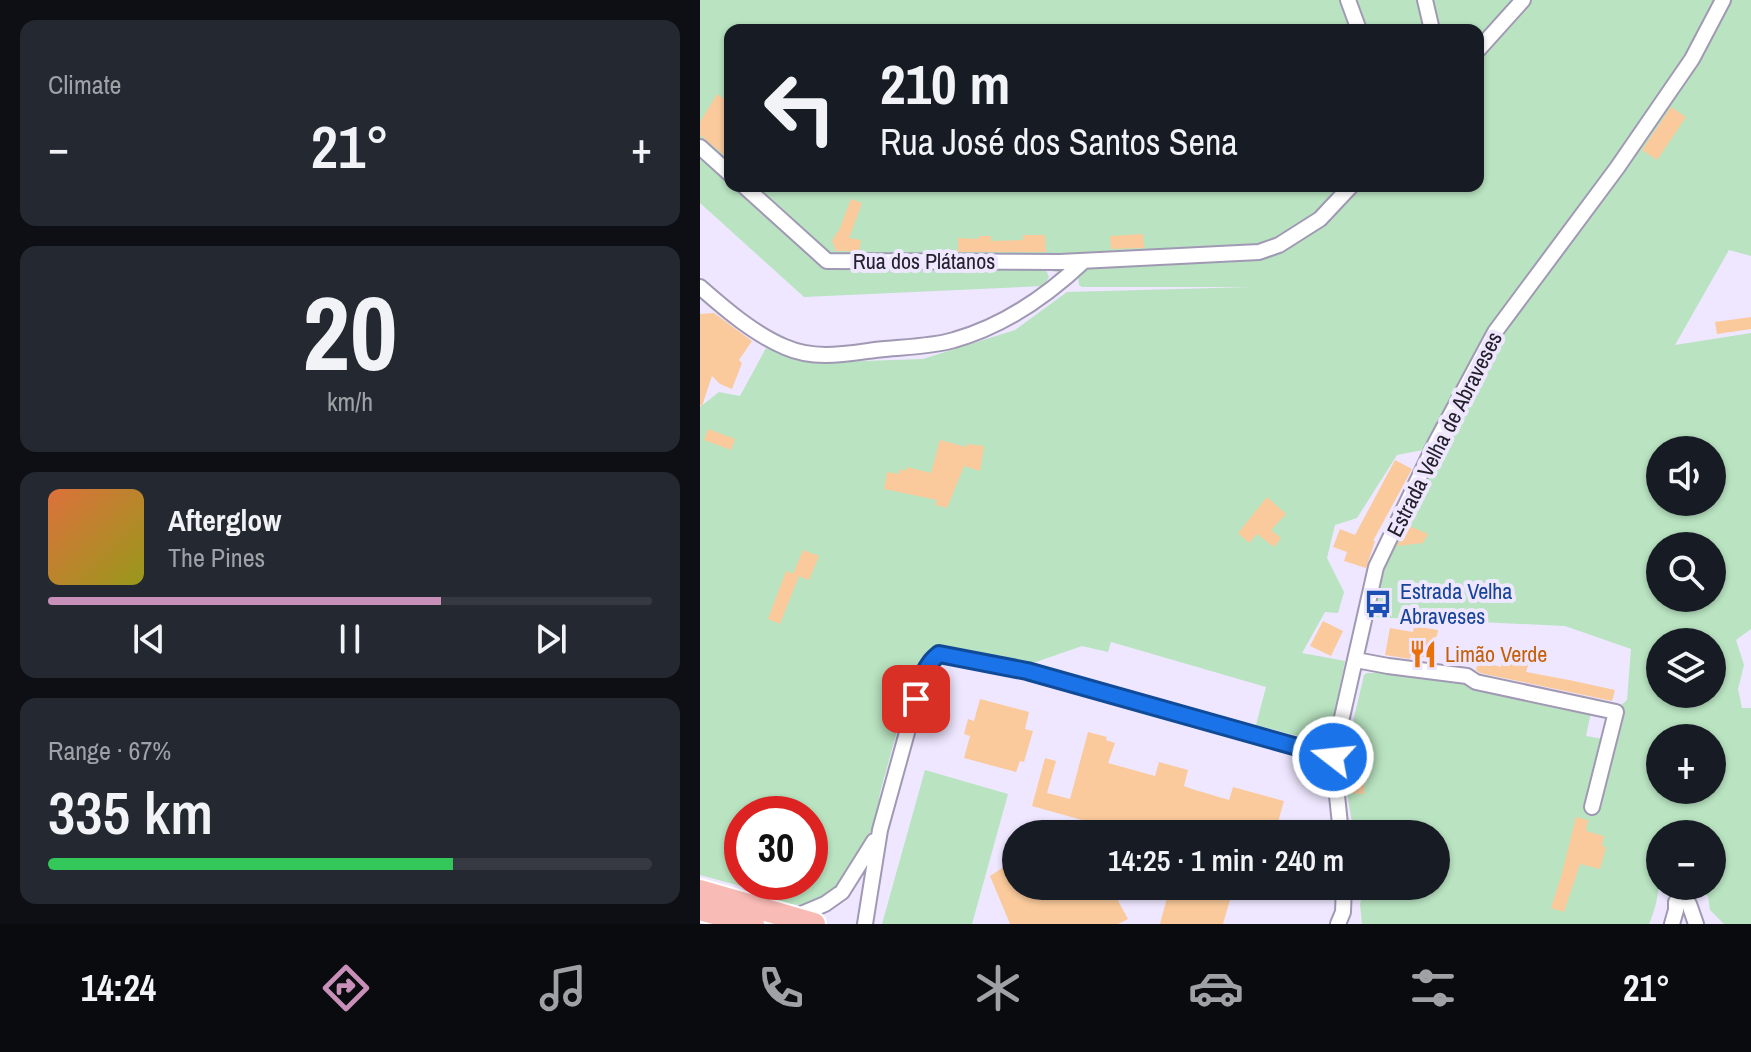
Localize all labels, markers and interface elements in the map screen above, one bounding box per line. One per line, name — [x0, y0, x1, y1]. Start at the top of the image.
text: 210 m — [880, 46, 1010, 121]
icon: left — [748, 56, 852, 160]
text: Climate — [48, 67, 121, 102]
text: 21° — [311, 106, 389, 187]
text: − — [48, 117, 69, 177]
text: + — [631, 117, 652, 177]
text: Rua José dos Santos Sena — [880, 118, 1238, 166]
street label: Rua dos Plátanos — [853, 246, 995, 276]
text: 20 — [303, 262, 397, 402]
street label: Estrada Velha de Abraveses — [1379, 326, 1509, 542]
text: km/h — [327, 384, 373, 419]
map controls — [1646, 436, 1726, 900]
button: sound — [1646, 436, 1726, 516]
text: Afterglow — [168, 500, 281, 540]
button: search — [1646, 532, 1726, 612]
text: The Pines — [168, 540, 265, 575]
place label: Estrada Velha Abraveses — [1399, 576, 1512, 631]
bus stop icon: Estrada Velha Abraveses — [1363, 589, 1393, 619]
icon: previous — [127, 617, 171, 661]
icon: pause — [328, 617, 372, 661]
icon: next — [529, 617, 573, 661]
button: layers — [1646, 628, 1726, 708]
restaurant icon: Limão Verde — [1408, 639, 1438, 669]
place label: Limão Verde — [1445, 639, 1547, 669]
pin — [882, 665, 950, 733]
icon: arrive — [894, 677, 938, 721]
position arrow — [1291, 715, 1375, 799]
button: + — [1646, 724, 1726, 804]
text: Range · 67% — [48, 733, 171, 768]
text: 335 km — [48, 772, 213, 853]
speed limit sign: 30 — [724, 796, 828, 900]
button: − — [1646, 820, 1726, 900]
text: 14:25 · 1 min · 240 m — [1108, 840, 1344, 880]
icon: directions — [318, 960, 374, 1016]
icon: music — [535, 960, 591, 1016]
icon: phone — [753, 960, 809, 1016]
icon: climate — [970, 960, 1026, 1016]
icon: car — [1188, 960, 1244, 1016]
icon: filters — [1405, 960, 1461, 1016]
text: 14:24 — [81, 964, 156, 1012]
text: 21° — [1623, 964, 1670, 1012]

